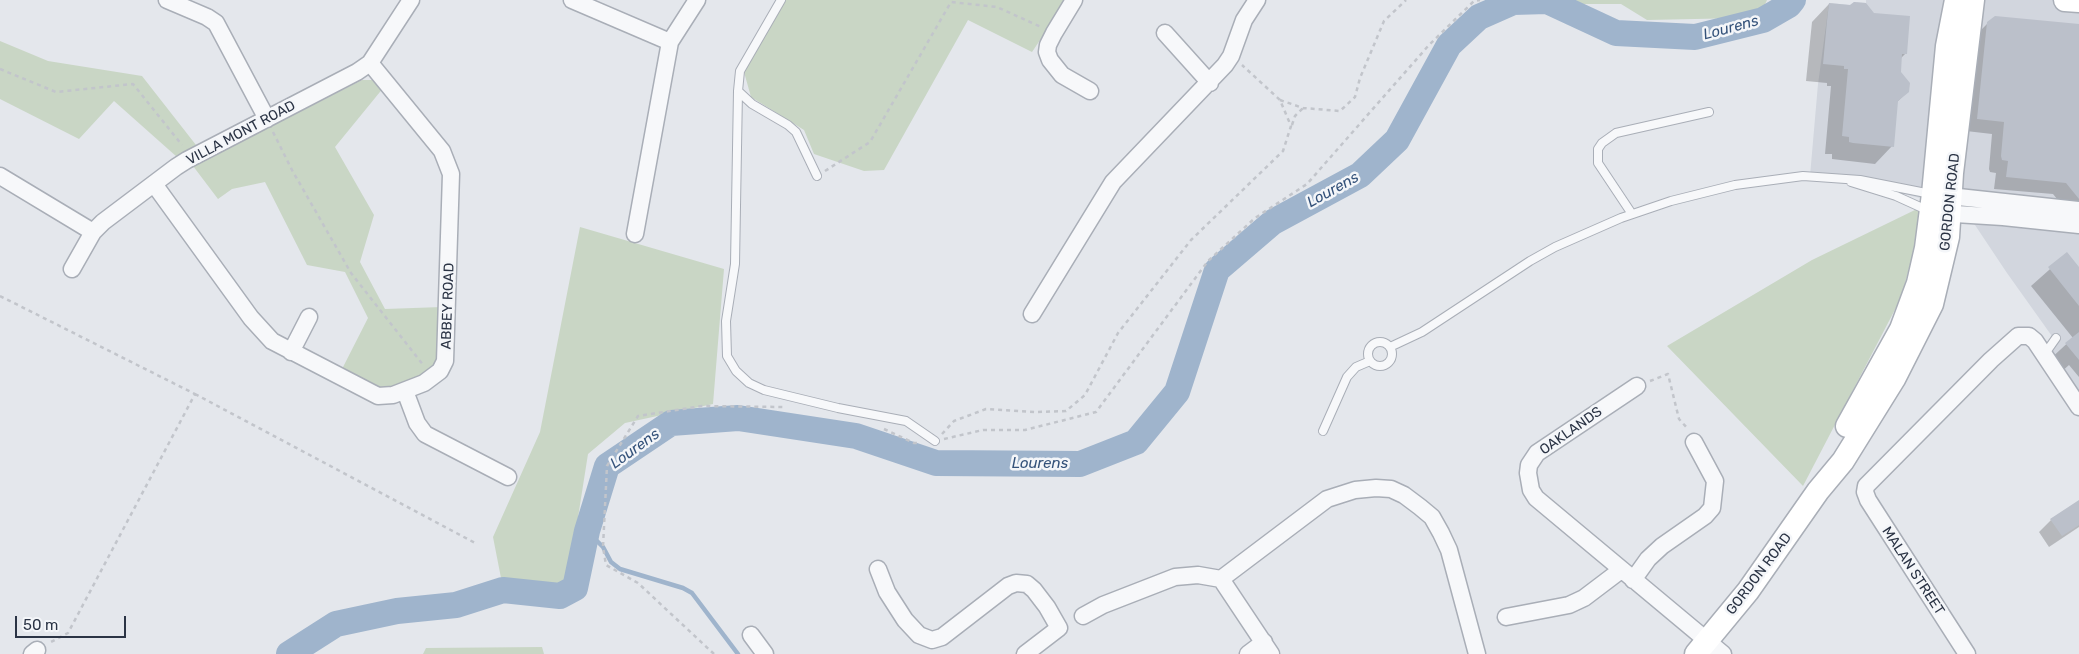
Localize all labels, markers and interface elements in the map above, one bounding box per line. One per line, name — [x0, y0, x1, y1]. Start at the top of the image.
water label: Lourens — [1701, 12, 1761, 44]
street label: VILLA MONT ROAD — [184, 97, 298, 169]
street label: GORDON ROAD — [1937, 152, 1963, 252]
water label: Lourens — [1304, 168, 1362, 212]
street label: ABBEY ROAD — [438, 262, 458, 350]
street label: OAKLANDS — [1537, 403, 1605, 459]
water label: Lourens — [607, 425, 663, 473]
water label: Lourens — [1012, 455, 1068, 473]
street label: MALAN STREET — [1878, 524, 1948, 618]
street label: GORDON ROAD — [1723, 530, 1795, 618]
scale bar — [18, 606, 129, 638]
text: 50 m — [23, 616, 58, 634]

